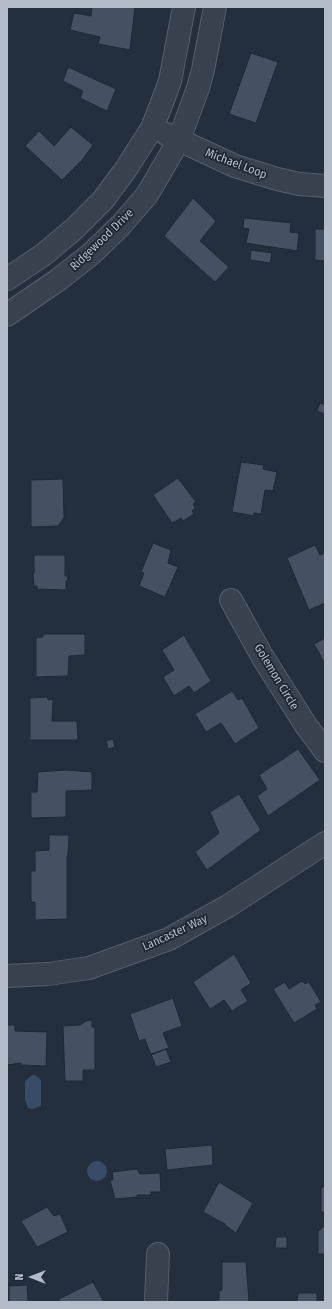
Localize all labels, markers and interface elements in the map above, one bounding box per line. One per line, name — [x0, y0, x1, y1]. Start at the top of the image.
street label: Michael Loop — [203, 146, 269, 182]
street label: Ridgewood Drive — [67, 206, 137, 274]
street label: Golemon Circle — [251, 642, 301, 712]
street label: Lancaster Way — [140, 912, 210, 954]
north arrow — [12, 1257, 52, 1297]
text: N — [13, 1274, 26, 1280]

